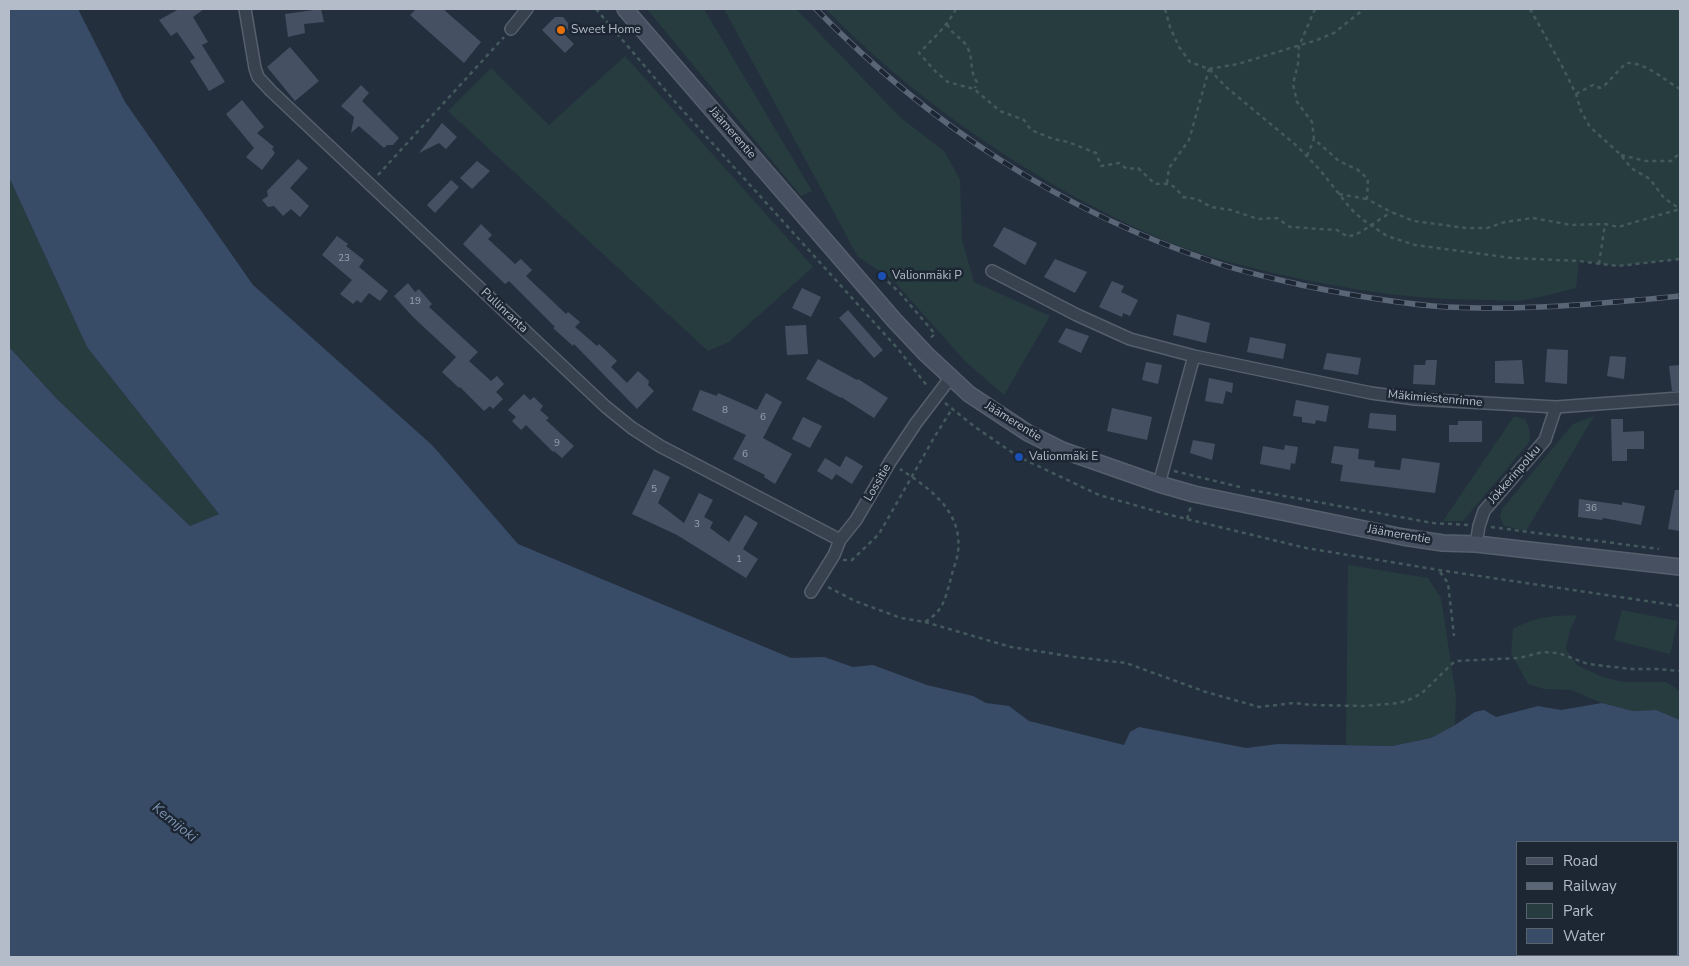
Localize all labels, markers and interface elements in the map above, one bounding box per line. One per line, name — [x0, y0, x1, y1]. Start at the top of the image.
place label: Sweet Home — [571, 23, 641, 37]
marker: Sweet Home — [555, 24, 567, 36]
street label: Jäämerentie — [706, 104, 758, 162]
house number: 23 — [338, 253, 350, 265]
place label: Valionmäki P — [892, 269, 962, 283]
marker: Valionmäki P — [876, 270, 888, 282]
street label: Pullinranta — [478, 286, 530, 336]
house number: 19 — [409, 296, 421, 308]
street label: Mäkimiestenrinne — [1387, 388, 1483, 410]
street label: Jäämerentie — [982, 399, 1044, 445]
house number: 8 — [722, 405, 728, 417]
house number: 6 — [760, 412, 766, 424]
house number: 9 — [554, 438, 560, 450]
street label: Jokkerinpolku — [1486, 443, 1544, 507]
house number: 6 — [742, 449, 748, 461]
place label: Valionmäki E — [1029, 450, 1098, 464]
marker: Valionmäki E — [1013, 451, 1025, 463]
street label: Lossitie — [862, 462, 894, 504]
house number: 5 — [651, 484, 657, 496]
house number: 36 — [1585, 503, 1597, 515]
house number: 3 — [694, 519, 700, 531]
street label: Jäämerentie — [1366, 522, 1432, 548]
house number: 1 — [736, 554, 742, 566]
water label: Kemijoki — [148, 800, 200, 846]
legend — [1516, 841, 1679, 956]
text: Road — [1563, 851, 1598, 871]
text: Railway — [1563, 876, 1617, 896]
text: Park — [1563, 901, 1593, 921]
text: Water — [1563, 926, 1605, 946]

